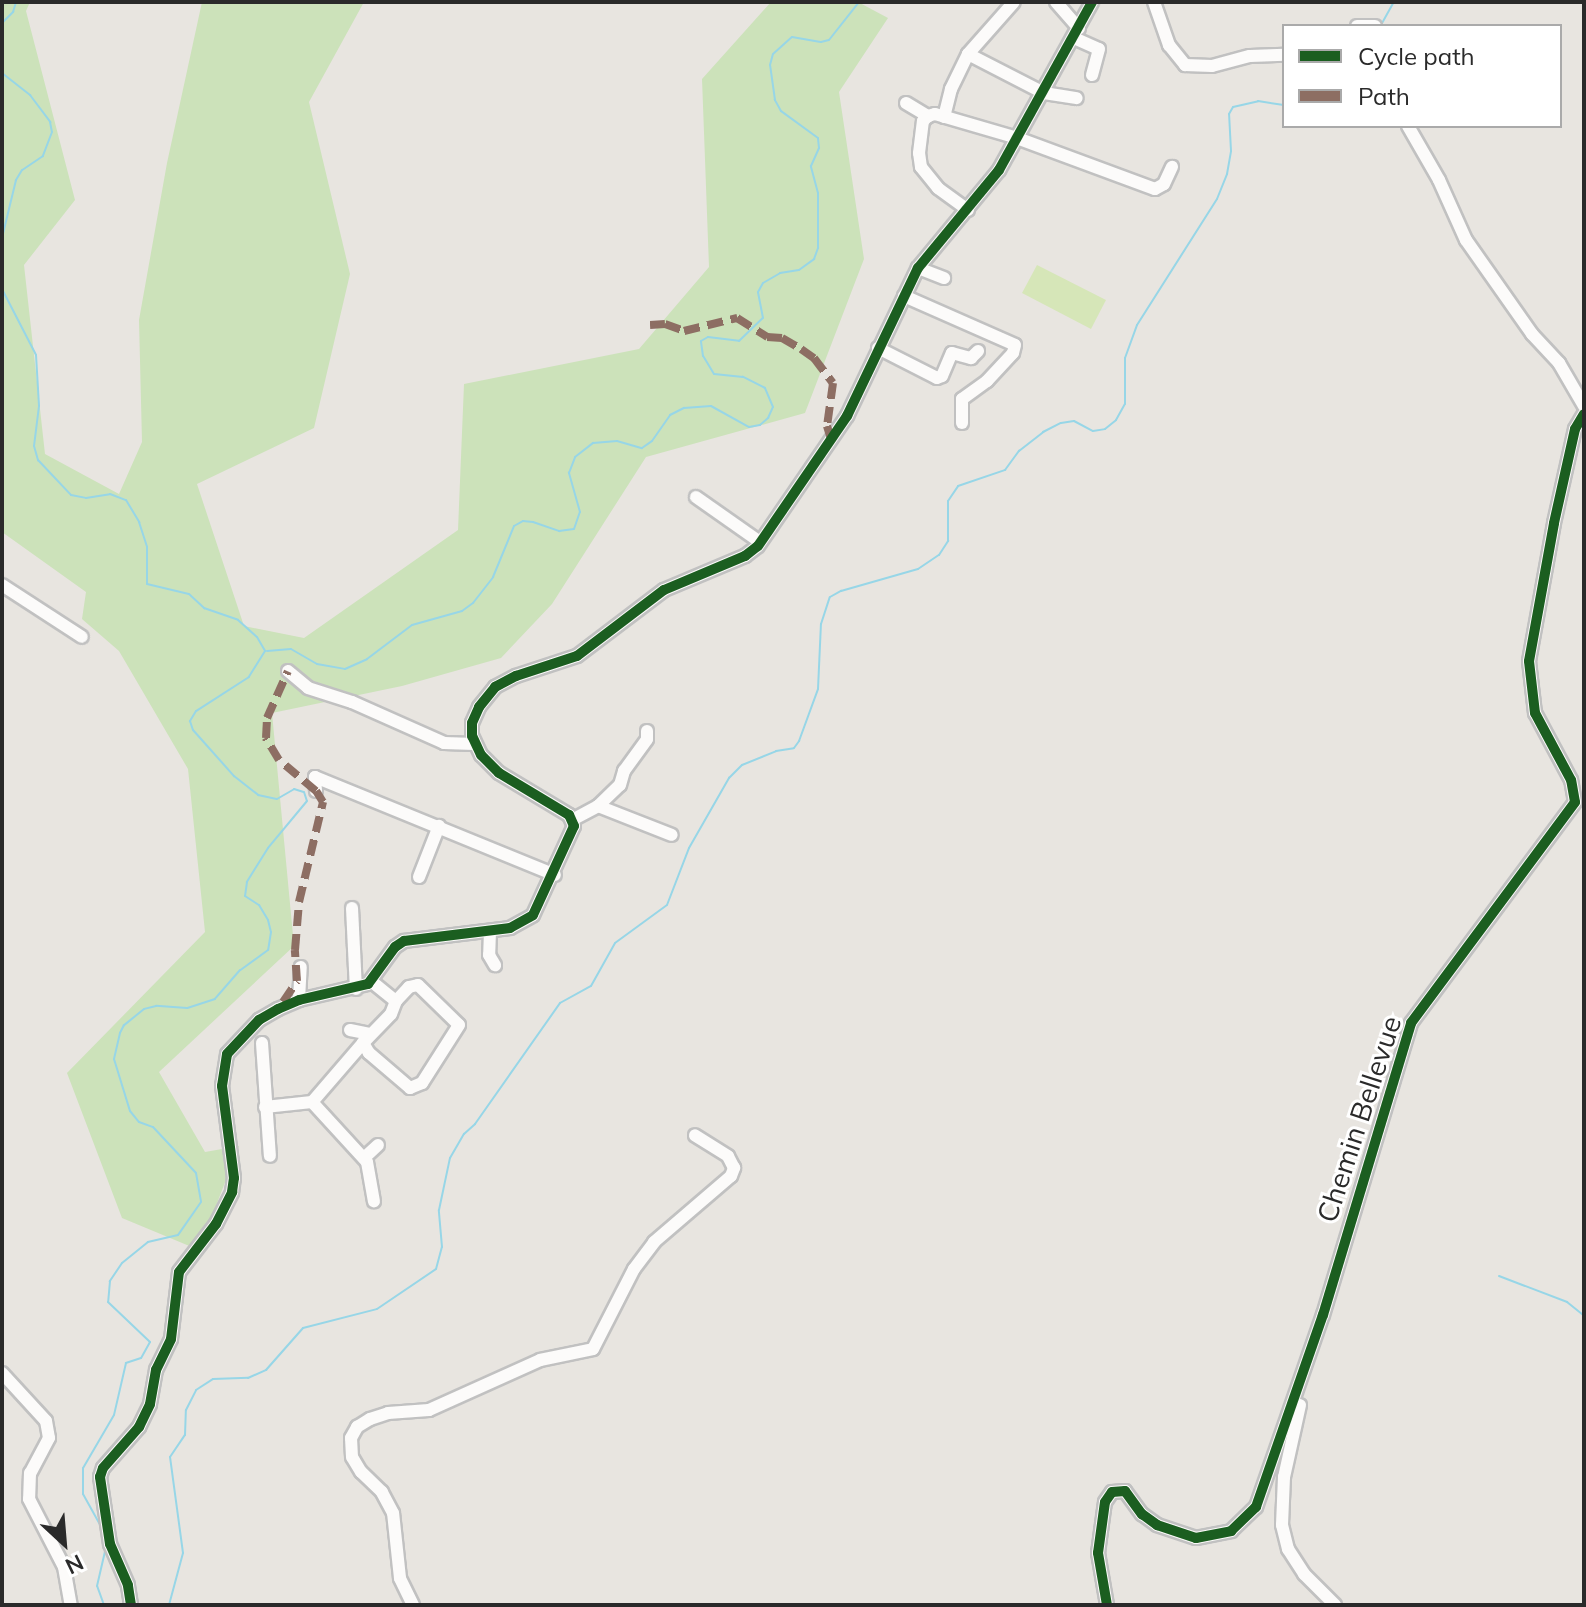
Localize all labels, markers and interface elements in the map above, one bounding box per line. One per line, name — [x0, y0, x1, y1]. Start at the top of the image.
legend — [1282, 24, 1562, 128]
text: Cycle path — [1358, 41, 1475, 71]
text: Path — [1358, 81, 1410, 111]
street label: Chemin Bellevue — [1310, 1012, 1408, 1226]
north arrow — [24, 1503, 104, 1583]
text: N — [61, 1548, 88, 1581]

